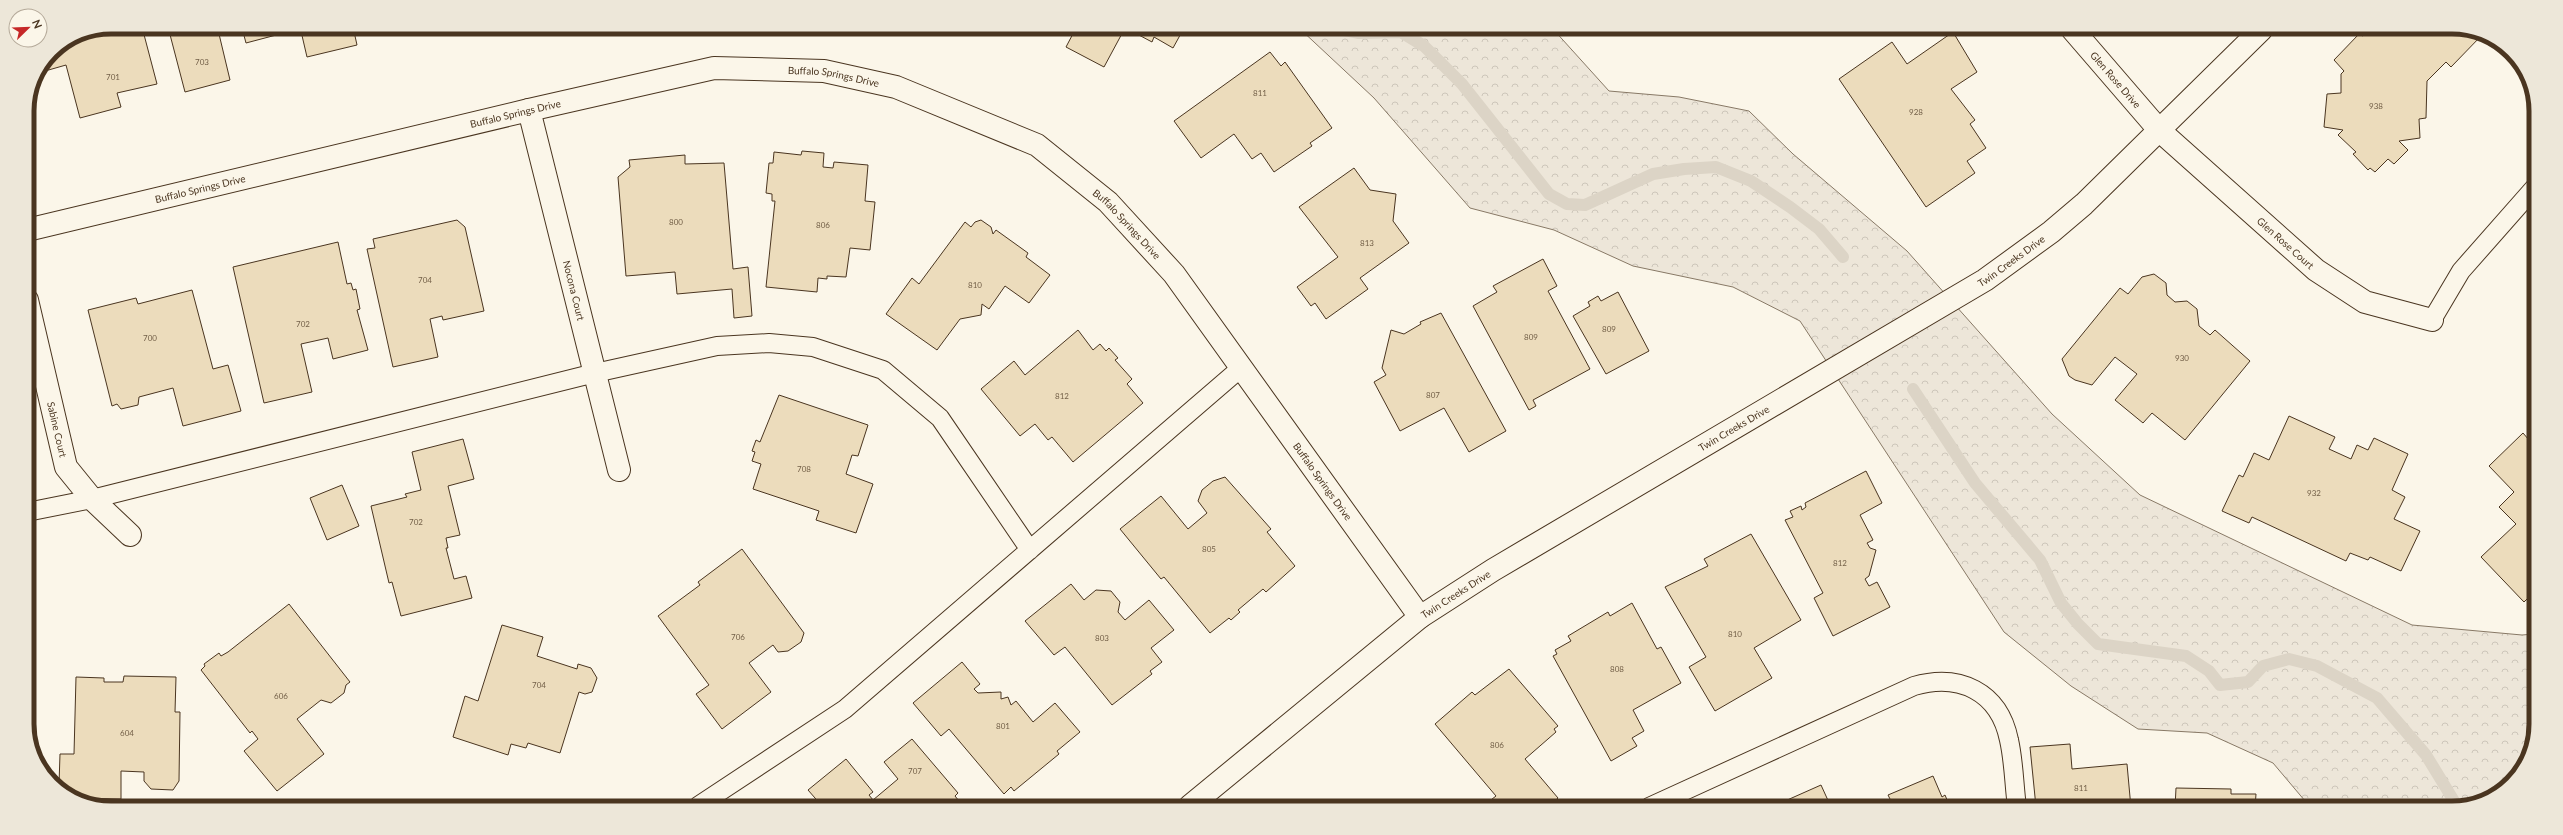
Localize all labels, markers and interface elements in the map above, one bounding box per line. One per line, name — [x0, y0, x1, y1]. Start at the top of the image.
north arrow — [8, 8, 48, 48]
text: N — [30, 17, 45, 30]
street label: Glen Rose Drive — [2088, 49, 2143, 110]
house number: 703 — [195, 57, 209, 67]
street label: Buffalo Springs Drive — [788, 64, 880, 89]
house number: 701 — [106, 72, 120, 82]
house number: 811 — [1253, 88, 1267, 98]
street label: Buffalo Springs Drive — [469, 97, 562, 130]
house number: 938 — [2369, 101, 2383, 111]
house number: 928 — [1909, 107, 1923, 117]
street label: Buffalo Springs Drive — [154, 172, 247, 205]
street label: Buffalo Springs Drive — [1091, 186, 1163, 261]
street label: Glen Rose Court — [2255, 215, 2317, 272]
house number: 800 — [669, 217, 683, 227]
house number: 806 — [816, 220, 830, 230]
street label: Twin Creeks Drive — [1975, 233, 2047, 289]
house number: 813 — [1360, 238, 1374, 248]
street label: Nocona Court — [561, 259, 588, 322]
house number: 704 — [418, 275, 432, 285]
house number: 810 — [968, 280, 982, 290]
house number: 702 — [296, 319, 310, 329]
house number: 809 — [1602, 324, 1616, 334]
house number: 809 — [1524, 332, 1538, 342]
house number: 700 — [143, 333, 157, 343]
house number: 930 — [2175, 353, 2189, 363]
house number: 807 — [1426, 390, 1440, 400]
house number: 812 — [1055, 391, 1069, 401]
street label: Sabine Court — [45, 400, 70, 459]
street label: Twin Creeks Drive — [1696, 403, 1771, 454]
street label: Buffalo Springs Drive — [1291, 440, 1355, 523]
house number: 708 — [797, 464, 811, 474]
house number: 932 — [2307, 488, 2321, 498]
house number: 702 — [409, 517, 423, 527]
house number: 805 — [1202, 544, 1216, 554]
house number: 812 — [1833, 558, 1847, 568]
street label: Twin Creeks Drive — [1419, 567, 1492, 621]
house number: 810 — [1728, 629, 1742, 639]
house number: 706 — [731, 632, 745, 642]
house number: 803 — [1095, 633, 1109, 643]
house number: 808 — [1610, 664, 1624, 674]
house number: 704 — [532, 680, 546, 690]
house number: 606 — [274, 691, 288, 701]
house number: 801 — [996, 721, 1010, 731]
house number: 604 — [120, 728, 134, 738]
house number: 806 — [1490, 740, 1504, 750]
house number: 707 — [908, 766, 922, 776]
house number: 811 — [2074, 783, 2088, 793]

